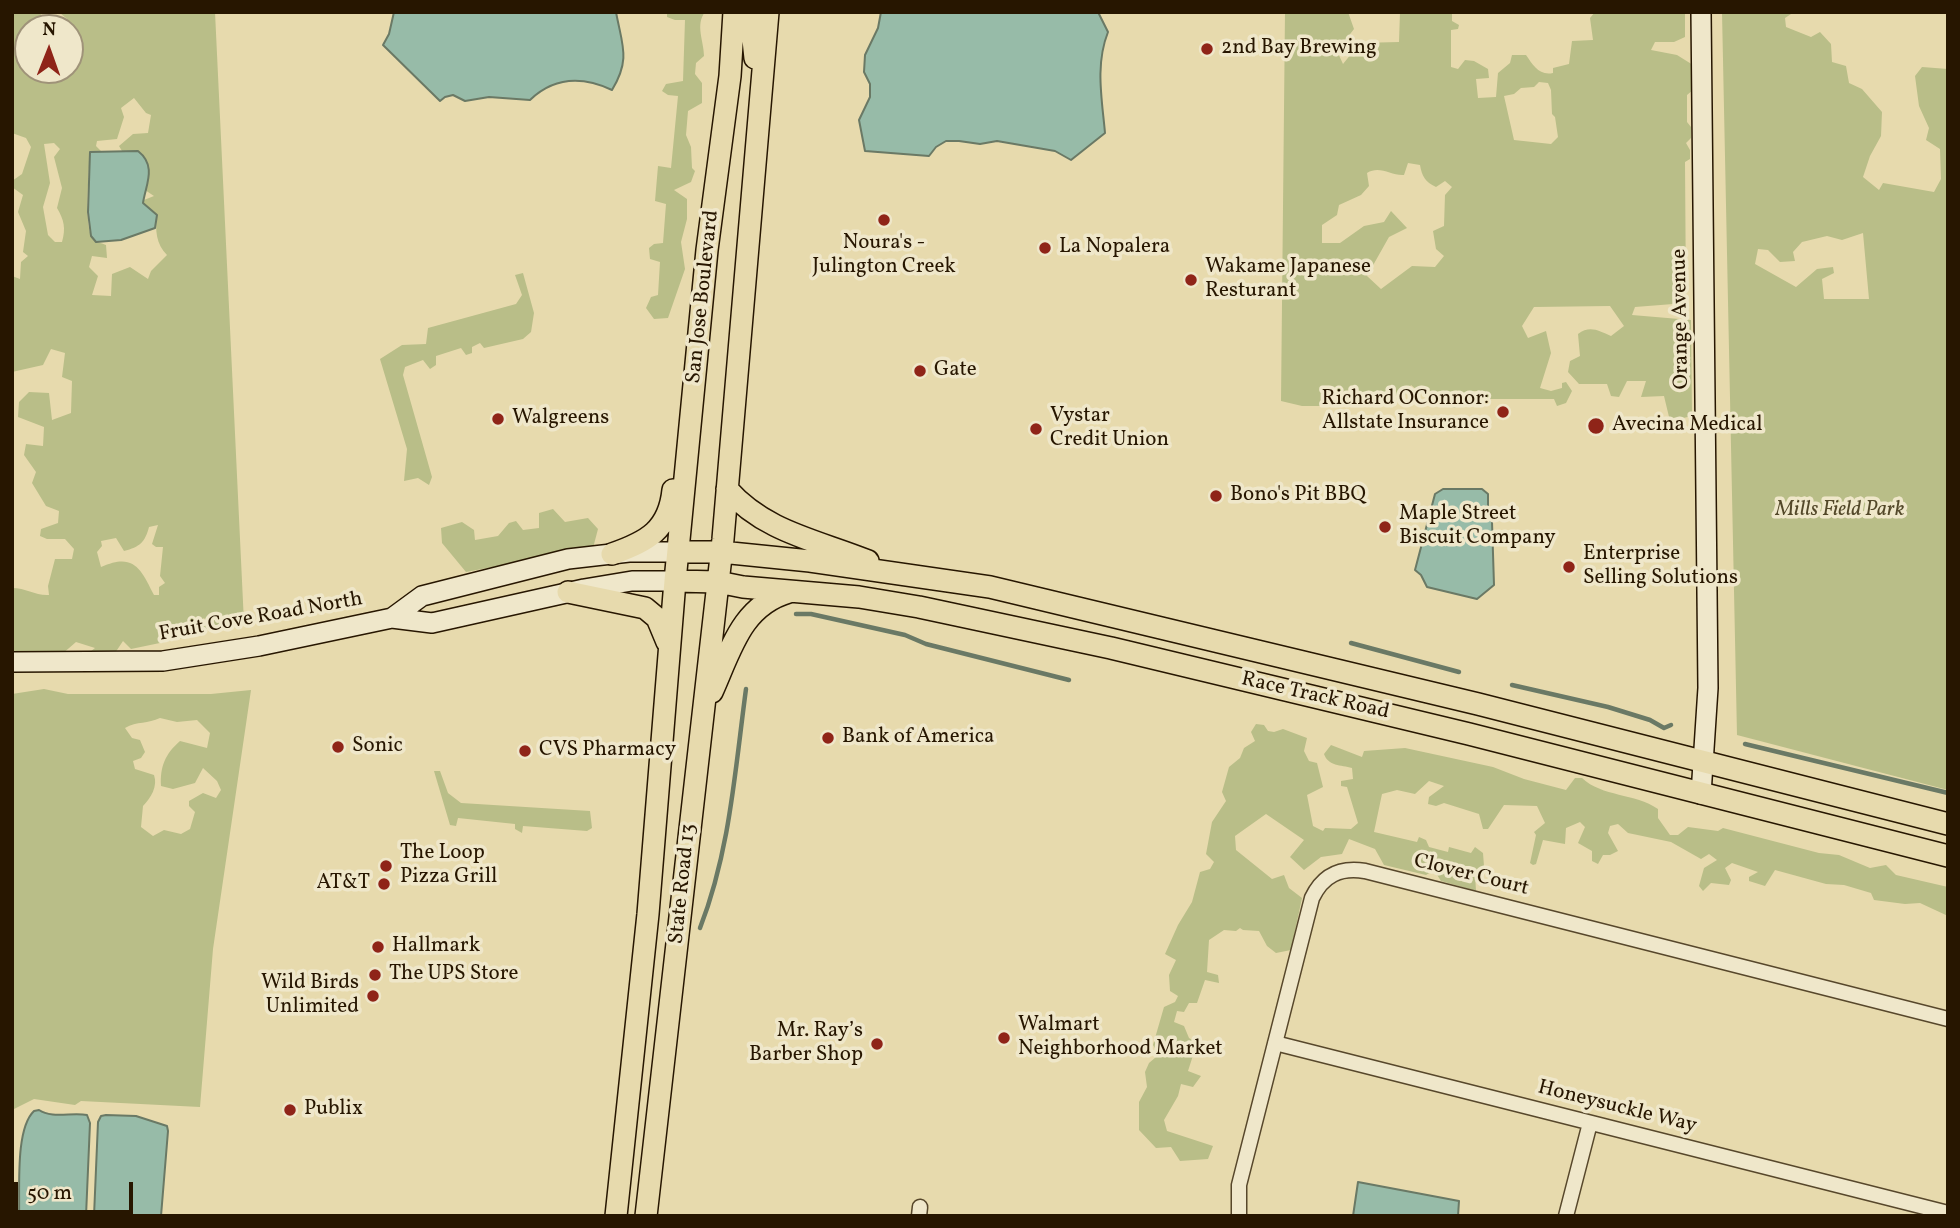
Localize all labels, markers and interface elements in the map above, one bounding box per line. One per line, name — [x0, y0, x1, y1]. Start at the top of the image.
north arrow — [14, 14, 84, 84]
text: N — [42, 17, 56, 43]
place label: 2nd Bay Brewing — [1221, 36, 1377, 62]
marker: 2nd Bay Brewing — [1199, 41, 1215, 57]
street label: San Jose Boulevard — [682, 209, 726, 385]
marker: Noura's - Julington Creek — [876, 212, 892, 228]
place label: Noura's - Julington Creek — [812, 231, 956, 281]
place label: La Nopalera — [1059, 235, 1170, 261]
marker: La Nopalera — [1037, 240, 1053, 256]
street label: Orange Avenue — [1668, 248, 1696, 390]
place label: Wakame Japanese Resturant — [1205, 255, 1371, 305]
marker: Wakame Japanese Resturant — [1183, 272, 1199, 288]
place label: Gate — [934, 358, 977, 384]
marker: Gate — [912, 363, 928, 379]
place label: Richard OConnor: Allstate Insurance — [1321, 387, 1489, 437]
place label: Vystar Credit Union — [1050, 404, 1169, 454]
marker: Richard OConnor: Allstate Insurance — [1495, 404, 1511, 420]
place label: Walgreens — [512, 406, 609, 432]
marker: Walgreens — [490, 411, 506, 427]
place label: Avecina Medical — [1612, 413, 1763, 439]
marker: Avecina Medical — [1586, 416, 1606, 436]
marker: Vystar Credit Union — [1028, 421, 1044, 437]
place label: Bono's Pit BBQ — [1230, 483, 1366, 509]
marker: Bono's Pit BBQ — [1208, 488, 1224, 504]
park label: Mills Field Park — [1776, 498, 1904, 524]
place label: Maple Street Biscuit Company — [1399, 502, 1556, 552]
marker: Maple Street Biscuit Company — [1377, 519, 1393, 535]
place label: Enterprise Selling Solutions — [1583, 542, 1738, 592]
marker: Enterprise Selling Solutions — [1561, 559, 1577, 575]
street label: Fruit Cove Road North — [157, 588, 365, 648]
street label: Race Track Road — [1239, 668, 1391, 726]
place label: Bank of America — [842, 725, 995, 751]
marker: Bank of America — [820, 730, 836, 746]
place label: Sonic — [352, 734, 403, 760]
place label: CVS Pharmacy — [539, 738, 676, 764]
marker: Sonic — [330, 739, 346, 755]
marker: CVS Pharmacy — [517, 743, 533, 759]
street label: State Road 13 — [665, 823, 703, 945]
place label: The Loop Pizza Grill — [400, 841, 497, 891]
street label: Clover Court — [1411, 850, 1531, 902]
marker: The Loop Pizza Grill — [378, 858, 394, 874]
place label: AT&T — [317, 871, 370, 897]
marker: AT&T — [376, 876, 392, 892]
place label: Hallmark — [392, 934, 480, 960]
marker: Hallmark — [370, 939, 386, 955]
place label: The UPS Store — [389, 962, 518, 988]
marker: The UPS Store — [367, 967, 383, 983]
place label: Wild Birds Unlimited — [261, 971, 359, 1021]
marker: Wild Birds Unlimited — [365, 988, 381, 1004]
place label: Walmart Neighborhood Market — [1018, 1013, 1223, 1063]
place label: Mr. Ray’s Barber Shop — [749, 1019, 863, 1069]
marker: Walmart Neighborhood Market — [996, 1030, 1012, 1046]
marker: Mr. Ray’s Barber Shop — [869, 1036, 885, 1052]
street label: Honeysuckle Way — [1535, 1076, 1699, 1140]
place label: Publix — [304, 1097, 363, 1123]
marker: Publix — [282, 1102, 298, 1118]
scale bar — [18, 1168, 136, 1212]
text: 50 m — [27, 1179, 72, 1208]

